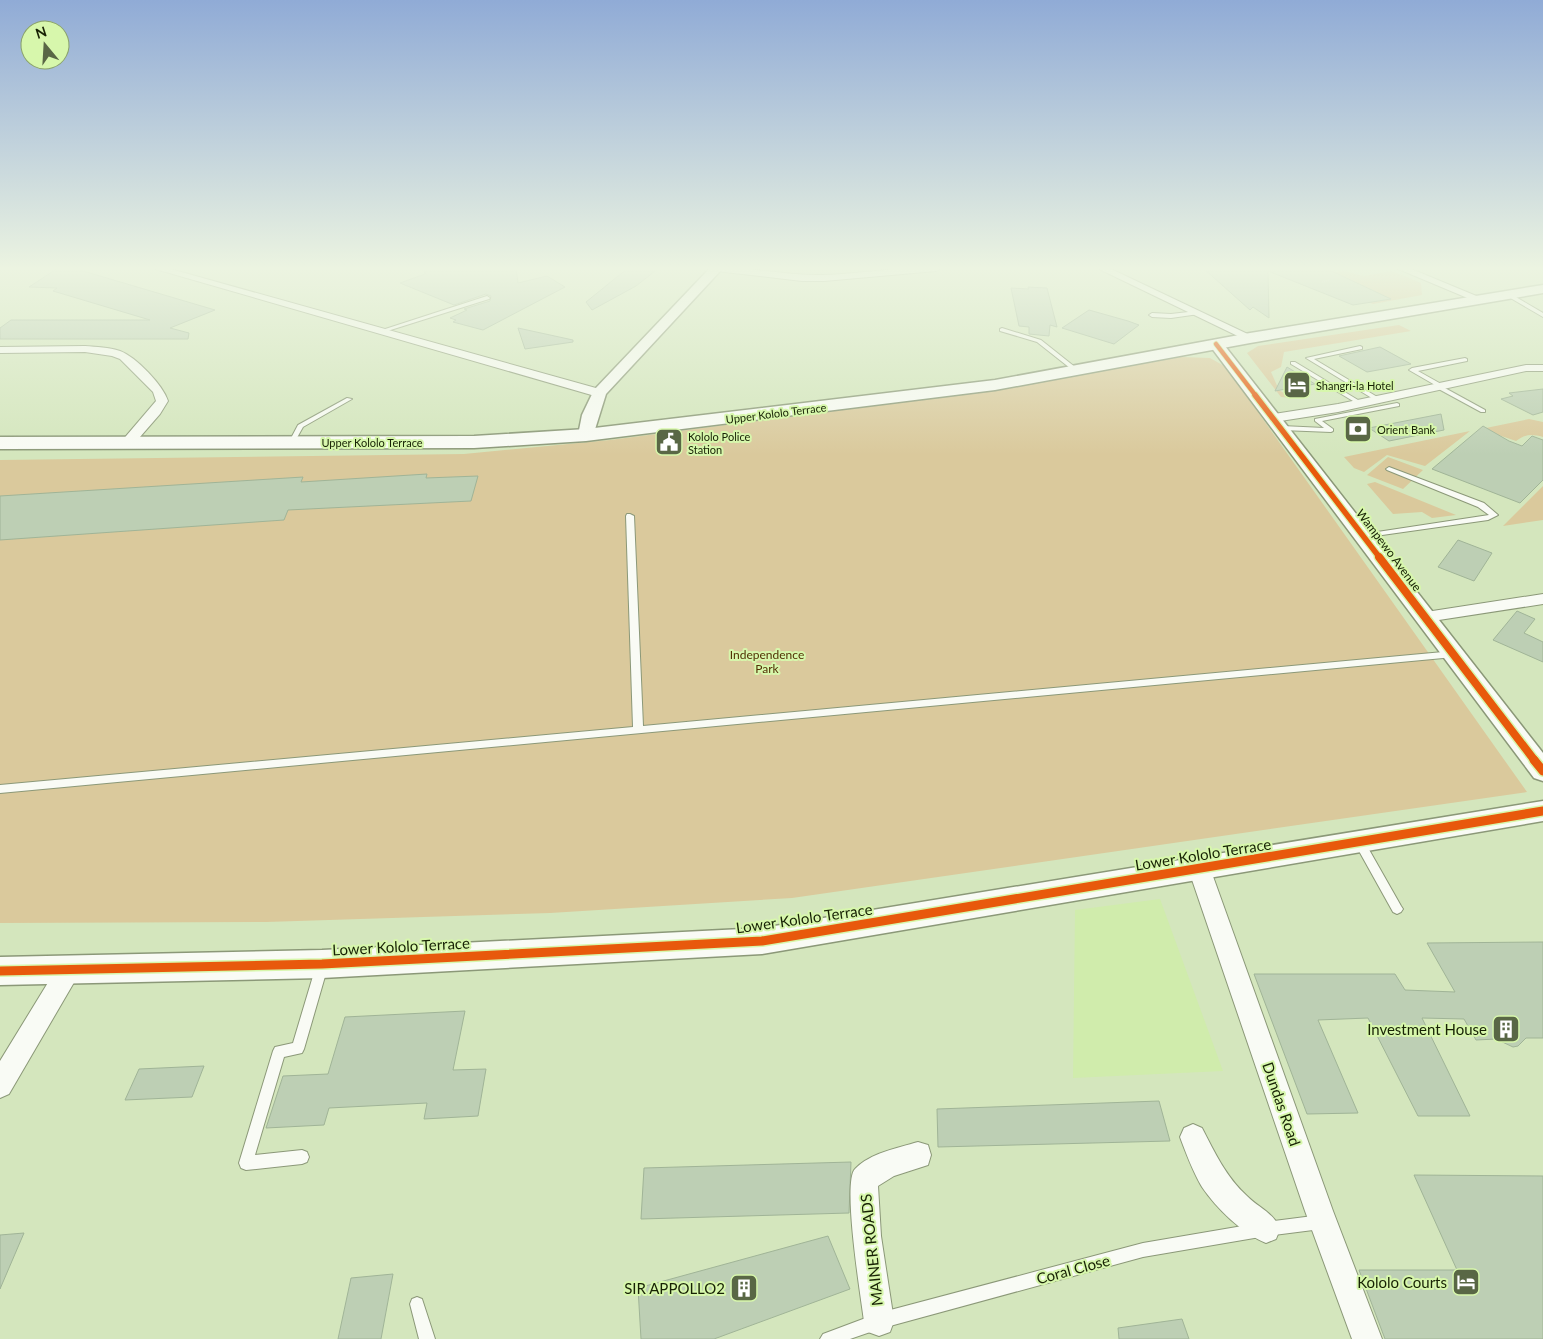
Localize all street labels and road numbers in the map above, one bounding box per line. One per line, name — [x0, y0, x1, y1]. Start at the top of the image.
street label: Upper Kololo Terrace — [725, 400, 827, 426]
street label: Upper Kololo Terrace — [321, 436, 423, 449]
street label: Wampewo Avenue — [1353, 506, 1425, 594]
street label: Lower Kololo Terrace — [1134, 834, 1272, 874]
street label: Lower Kololo Terrace — [735, 899, 873, 936]
street label: Lower Kololo Terrace — [332, 933, 470, 959]
street label: Dundas Road — [1259, 1060, 1305, 1148]
street label: MAINER ROADS — [856, 1193, 886, 1307]
street label: Coral Close — [1034, 1251, 1112, 1287]

